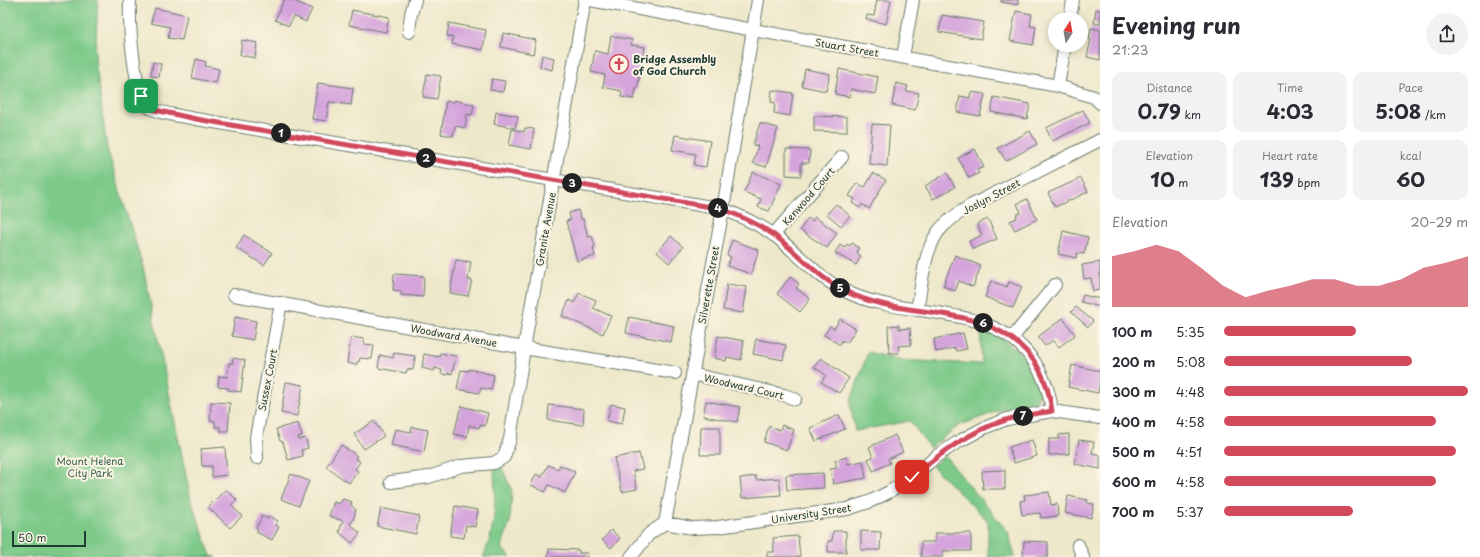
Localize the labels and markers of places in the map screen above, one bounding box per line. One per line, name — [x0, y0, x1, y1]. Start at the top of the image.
place label: Bridge Assembly of God Church — [633, 51, 716, 78]
church icon: Bridge Assembly of God Church — [608, 53, 630, 75]
pin — [124, 79, 158, 113]
pin: 1 — [271, 123, 291, 143]
pin: 2 — [416, 148, 436, 168]
pin: 3 — [562, 173, 582, 193]
pin: 4 — [708, 198, 728, 218]
pin: 5 — [830, 278, 850, 298]
pin: 6 — [973, 313, 993, 333]
pin: 7 — [1013, 406, 1033, 426]
pin — [895, 460, 929, 494]

